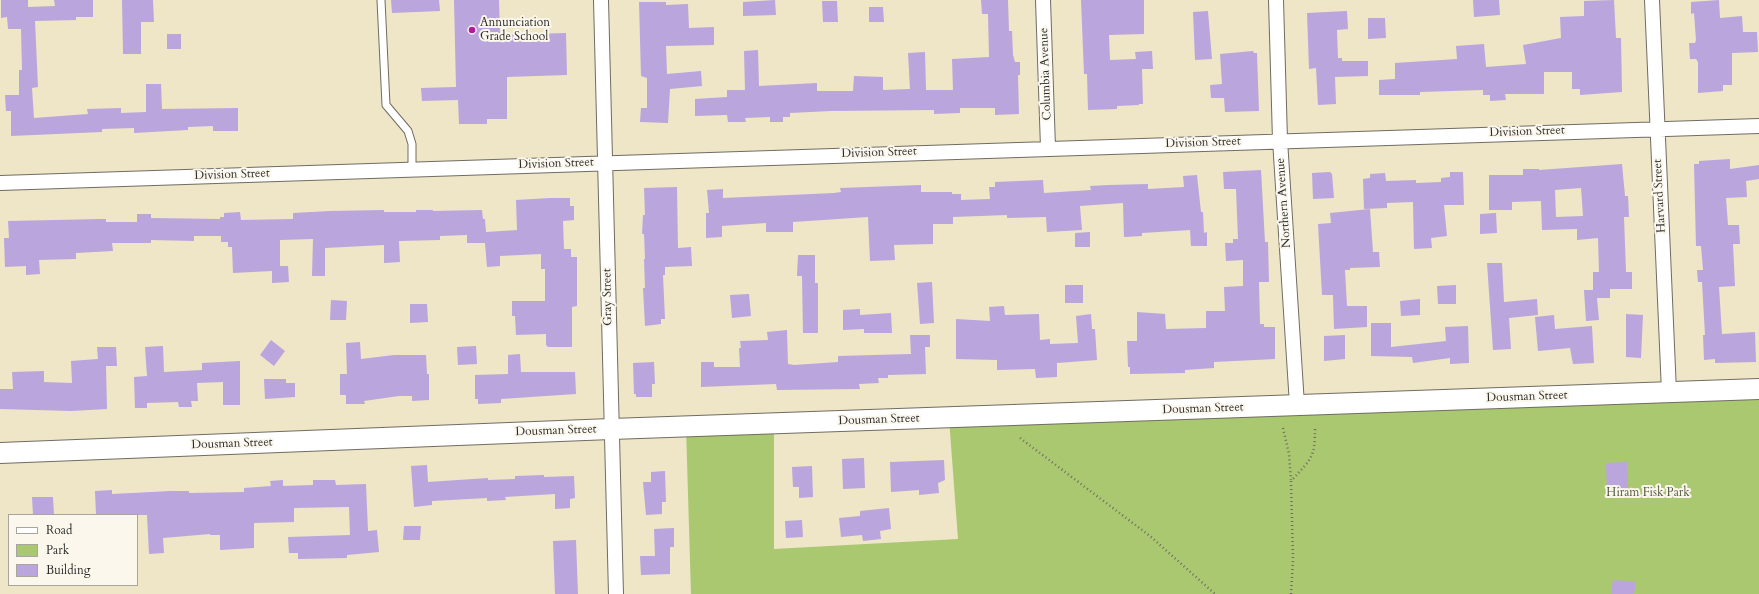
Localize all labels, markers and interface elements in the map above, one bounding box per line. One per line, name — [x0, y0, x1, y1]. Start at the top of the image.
place label: Annunciation Grade School — [480, 16, 550, 44]
marker: Annunciation Grade School — [467, 25, 477, 35]
street label: Columbia Avenue — [1037, 27, 1055, 121]
street label: Division Street — [1489, 123, 1565, 141]
street label: Division Street — [1165, 134, 1241, 152]
street label: Division Street — [841, 144, 917, 162]
street label: Division Street — [518, 155, 594, 173]
street label: Northern Avenue — [1274, 157, 1294, 249]
street label: Harvard Street — [1651, 159, 1669, 233]
street label: Division Street — [194, 166, 270, 184]
street label: Gray Street — [600, 268, 616, 326]
street label: Dousman Street — [1486, 388, 1568, 406]
street label: Dousman Street — [1162, 400, 1244, 418]
street label: Dousman Street — [838, 411, 920, 429]
street label: Dousman Street — [515, 422, 597, 440]
street label: Dousman Street — [191, 435, 273, 453]
park label: Hiram Fisk Park — [1606, 486, 1690, 500]
legend — [8, 514, 138, 586]
text: Road — [46, 522, 72, 538]
text: Park — [46, 542, 69, 558]
text: Building — [46, 562, 90, 578]

